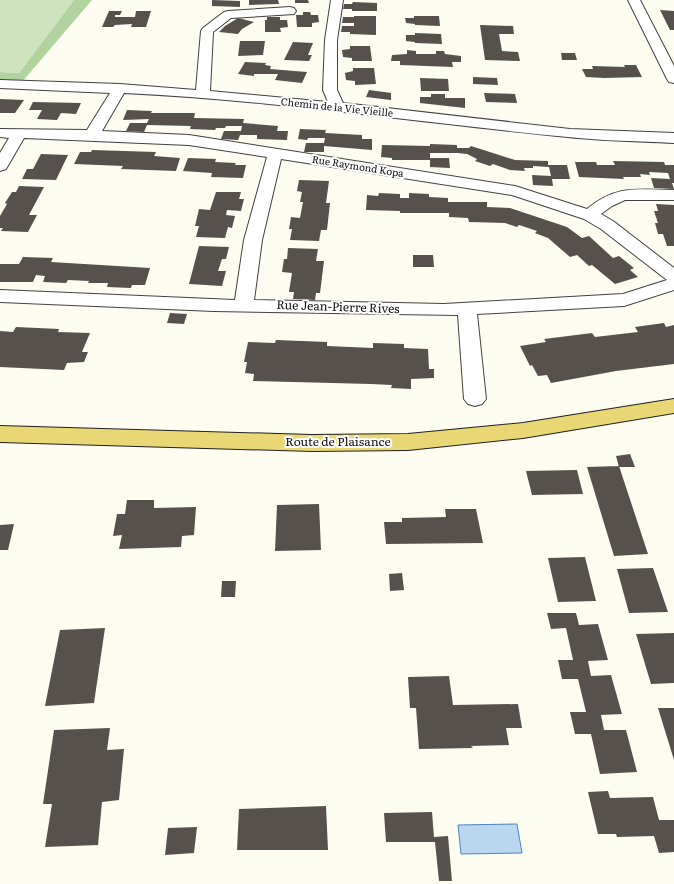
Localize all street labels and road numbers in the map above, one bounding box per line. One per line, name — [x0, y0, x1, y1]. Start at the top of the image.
street label: Chemin de la Vie Vieille — [280, 93, 394, 120]
street label: Rue Raymond Kopa — [311, 151, 406, 180]
street label: Rue Jean-Pierre Rives — [276, 295, 400, 317]
street label: Route de Plaisance — [285, 432, 391, 450]

